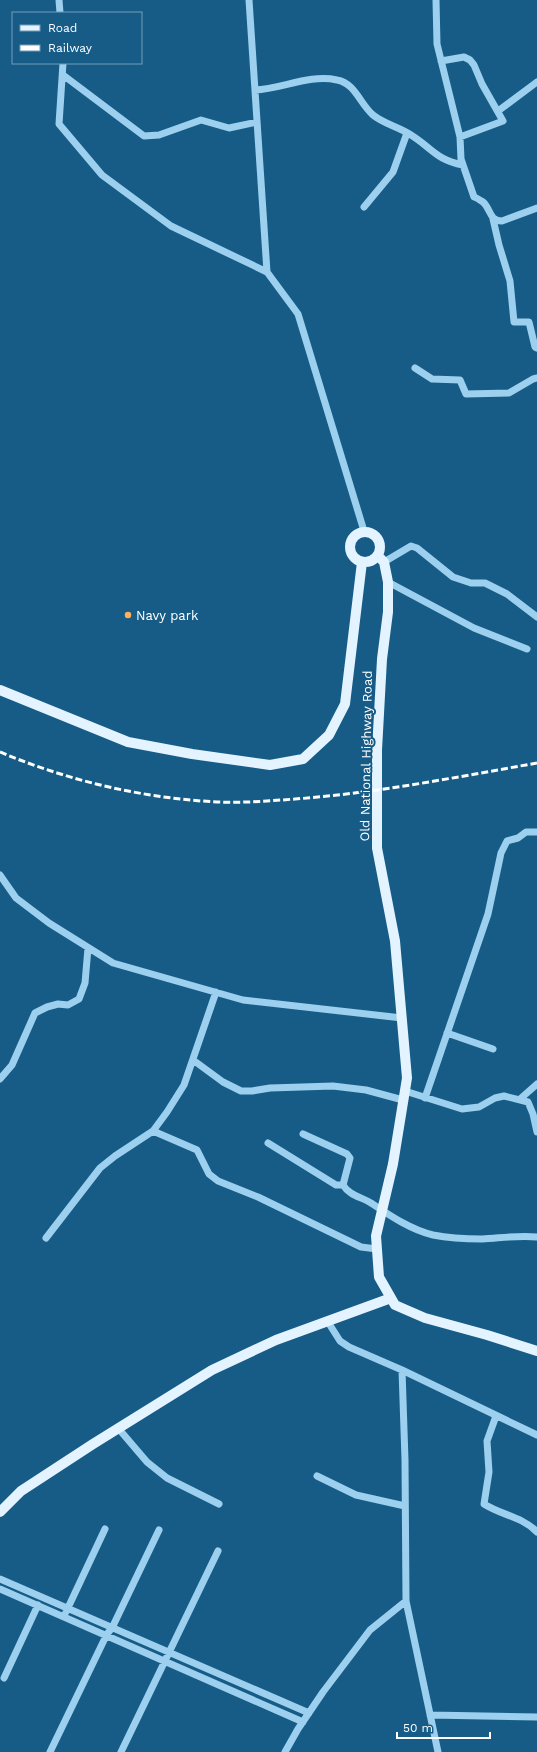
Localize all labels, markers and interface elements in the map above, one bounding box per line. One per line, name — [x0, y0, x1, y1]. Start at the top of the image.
legend — [12, 12, 142, 64]
text: Road — [48, 21, 77, 35]
text: Railway — [48, 41, 93, 55]
place label: Navy park — [136, 608, 199, 623]
marker: Navy park — [123, 610, 133, 620]
street label: Old National Highway Road — [357, 670, 375, 842]
scale bar — [397, 1714, 490, 1740]
text: 50 m — [403, 1721, 433, 1735]

